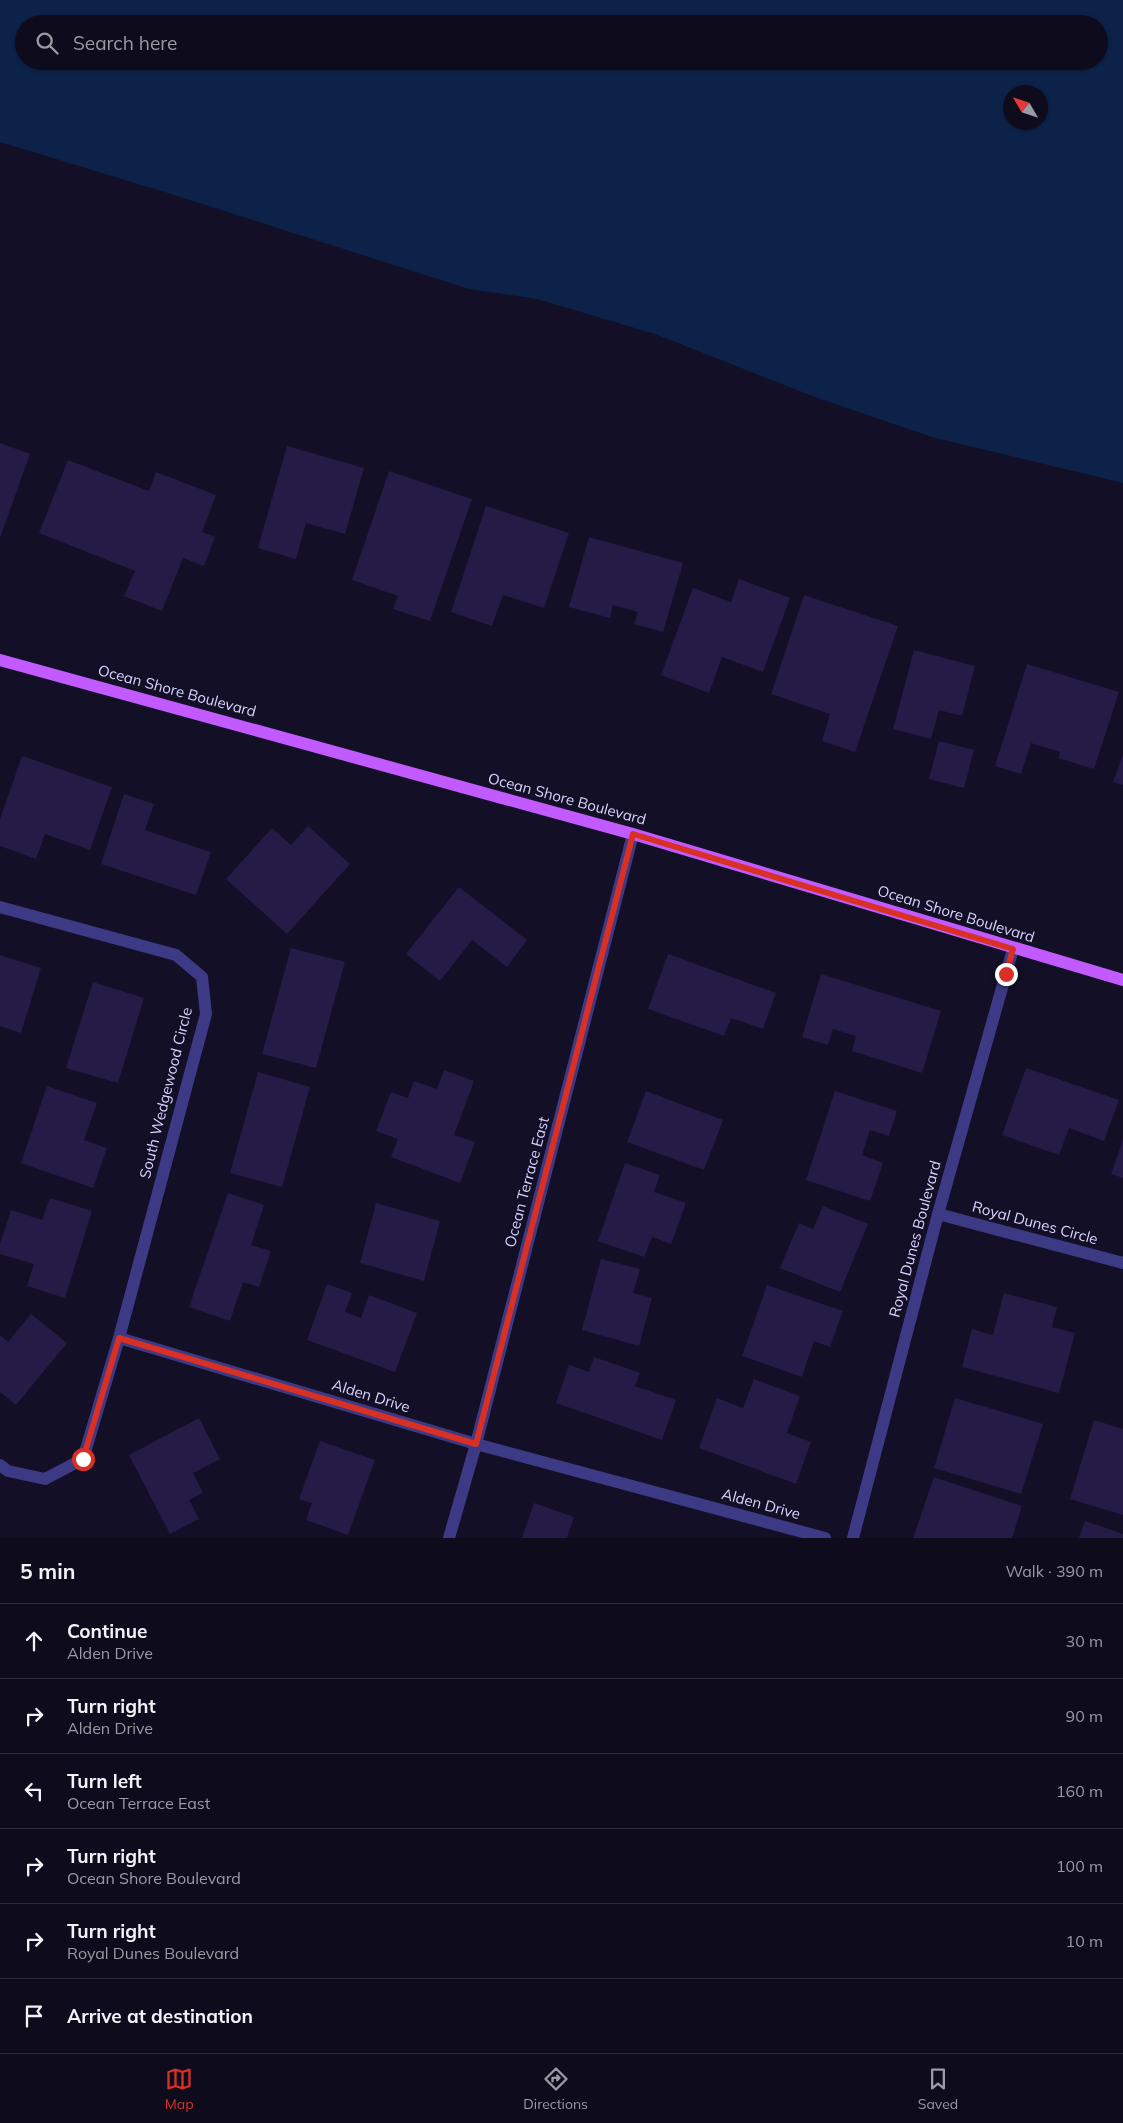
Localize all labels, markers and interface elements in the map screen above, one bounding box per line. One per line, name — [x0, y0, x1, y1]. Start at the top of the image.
search box — [15, 15, 1108, 70]
icon: search — [33, 29, 61, 57]
text: Search here — [73, 31, 177, 55]
north arrow — [1003, 85, 1048, 130]
street label: Ocean Shore Boulevard — [96, 660, 258, 721]
street label: Ocean Shore Boulevard — [486, 768, 648, 829]
street label: Ocean Shore Boulevard — [875, 881, 1037, 946]
route end — [995, 963, 1018, 986]
street label: South Wedgewood Circle — [135, 1005, 196, 1181]
street label: Ocean Terrace East — [500, 1115, 553, 1249]
street label: Royal Dunes Boulevard — [884, 1158, 945, 1319]
street label: Royal Dunes Circle — [970, 1197, 1100, 1248]
street label: Alden Drive — [330, 1375, 413, 1416]
route start — [72, 1448, 95, 1471]
street label: Alden Drive — [720, 1484, 803, 1523]
text: 5 min — [20, 1558, 75, 1584]
text: Walk · 390 m — [1005, 1561, 1103, 1581]
text: Continue — [67, 1619, 147, 1643]
icon: ahead — [20, 1627, 48, 1655]
text: 30 m — [1066, 1631, 1103, 1651]
text: Alden Drive — [67, 1643, 153, 1663]
text: Turn right — [67, 1694, 156, 1718]
icon: right — [20, 1702, 48, 1730]
text: 90 m — [1066, 1706, 1103, 1726]
text: Alden Drive — [67, 1718, 153, 1738]
text: Turn left — [67, 1769, 142, 1793]
icon: left — [20, 1777, 48, 1805]
text: 160 m — [1056, 1781, 1103, 1801]
text: Ocean Terrace East — [67, 1793, 210, 1813]
text: Turn right — [67, 1844, 156, 1868]
icon: right — [20, 1852, 48, 1880]
text: 100 m — [1056, 1856, 1103, 1876]
text: Ocean Shore Boulevard — [67, 1868, 241, 1888]
text: Turn right — [67, 1919, 156, 1943]
icon: right — [20, 1927, 48, 1955]
text: 10 m — [1066, 1931, 1103, 1951]
text: Royal Dunes Boulevard — [67, 1943, 239, 1963]
icon: arrive — [20, 2002, 48, 2030]
text: Arrive at destination — [67, 2004, 253, 2028]
tab: Map — [165, 2065, 194, 2113]
tab: Directions — [523, 2065, 588, 2113]
tab: Saved — [918, 2065, 958, 2113]

